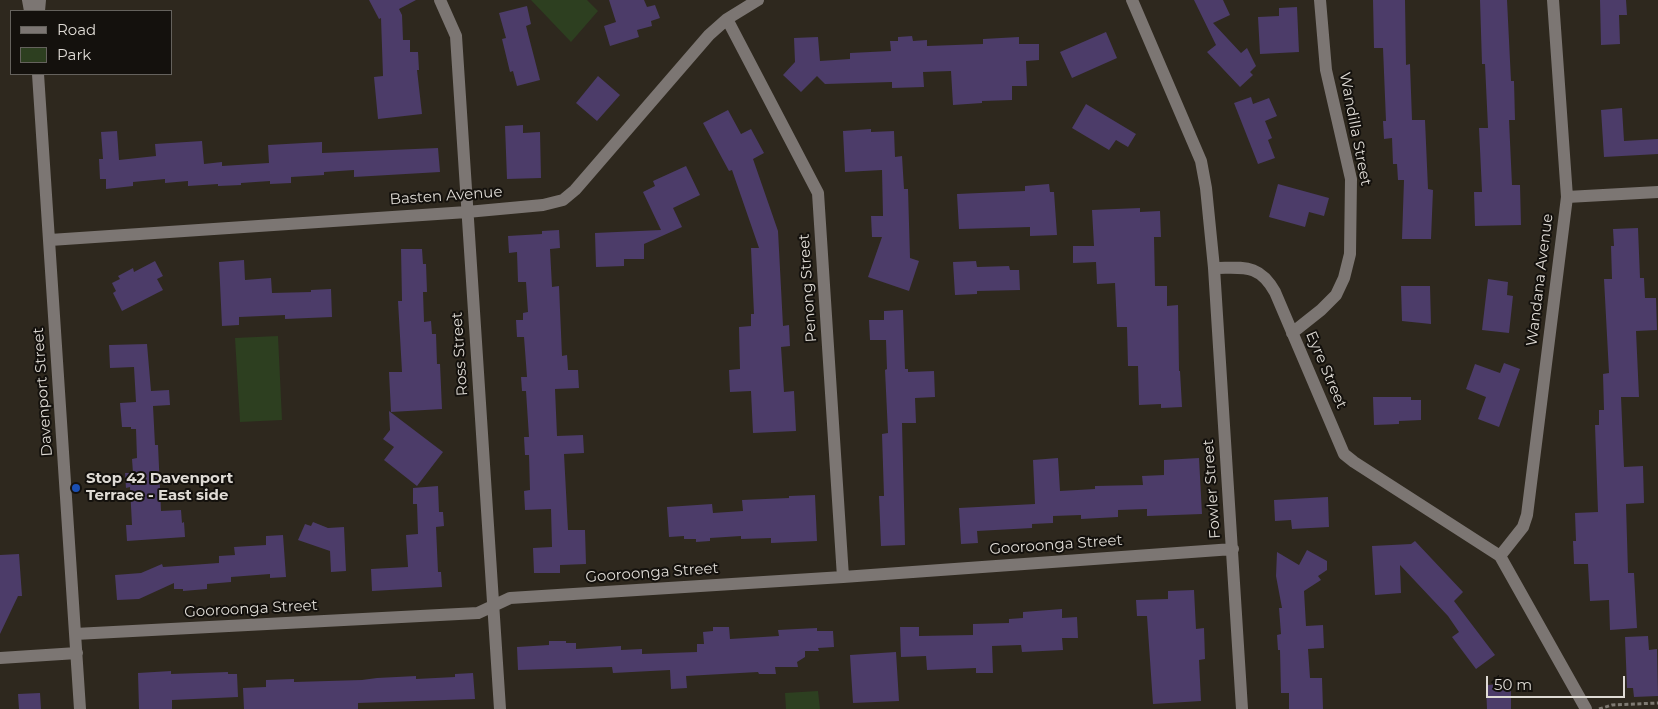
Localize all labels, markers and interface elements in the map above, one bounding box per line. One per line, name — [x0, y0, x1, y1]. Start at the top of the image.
legend — [10, 10, 172, 75]
text: Road — [57, 20, 96, 39]
text: Park — [57, 45, 91, 64]
street label: Wandilla Street — [1335, 71, 1375, 187]
street label: Basten Avenue — [389, 183, 503, 209]
street label: Wandana Avenue — [1523, 213, 1557, 347]
street label: Penong Street — [795, 233, 821, 343]
street label: Ross Street — [448, 311, 472, 397]
street label: Davenport Street — [30, 327, 56, 457]
street label: Eyre Street — [1302, 329, 1350, 411]
street label: Fowler Street — [1200, 439, 1224, 539]
place label: Stop 42 Davenport Terrace - East side — [86, 470, 233, 505]
marker: Stop 42 Davenport Terrace - East side — [70, 482, 82, 494]
street label: Gooroonga Street — [989, 531, 1123, 559]
street label: Gooroonga Street — [585, 559, 719, 587]
street label: Gooroonga Street — [184, 597, 318, 621]
scale bar — [1488, 666, 1627, 698]
text: 50 m — [1494, 675, 1532, 694]

